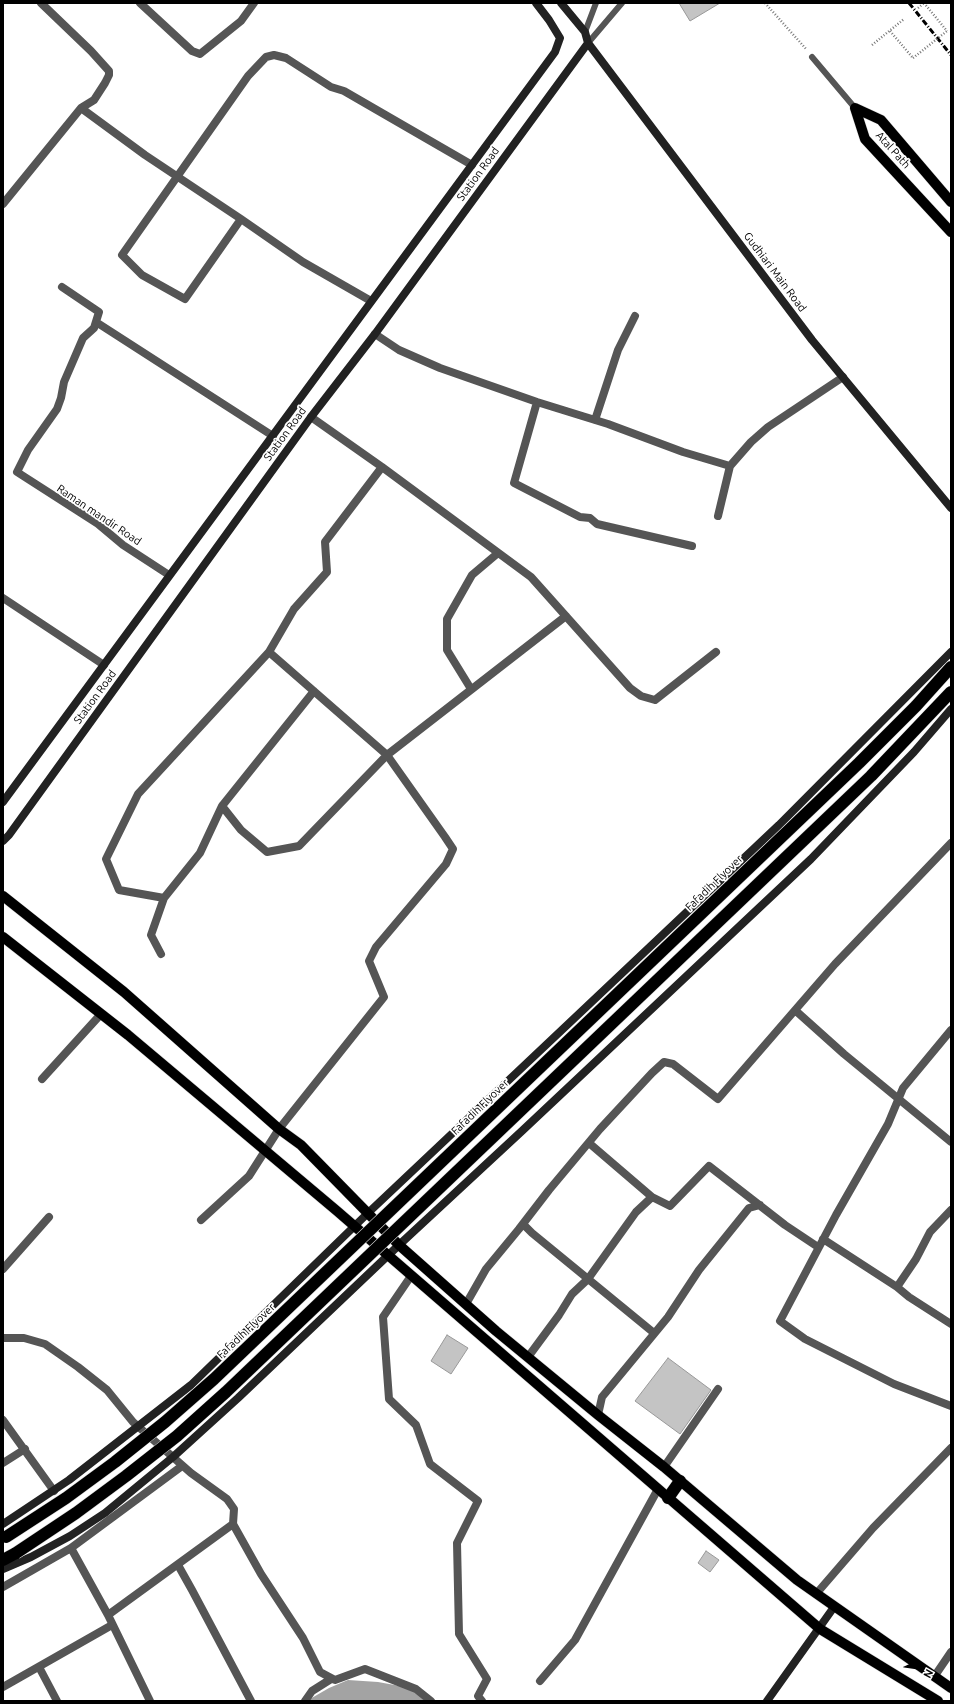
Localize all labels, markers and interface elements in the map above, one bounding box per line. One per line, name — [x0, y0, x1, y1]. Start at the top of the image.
street label: Atal Path — [873, 129, 913, 171]
street label: Station Road — [454, 145, 502, 203]
street label: Gudhiari Main Road — [741, 230, 809, 314]
street label: Station Road — [261, 405, 309, 463]
street label: Raman mandir Road — [54, 482, 144, 548]
street label: Station Road — [71, 668, 119, 726]
street label: Fafadih Flyover — [683, 852, 745, 914]
street label: Fafadih Flyover — [449, 1076, 511, 1138]
street label: Fafadih Flyover — [214, 1301, 278, 1361]
north arrow — [898, 1648, 938, 1688]
text: N — [921, 1667, 936, 1680]

